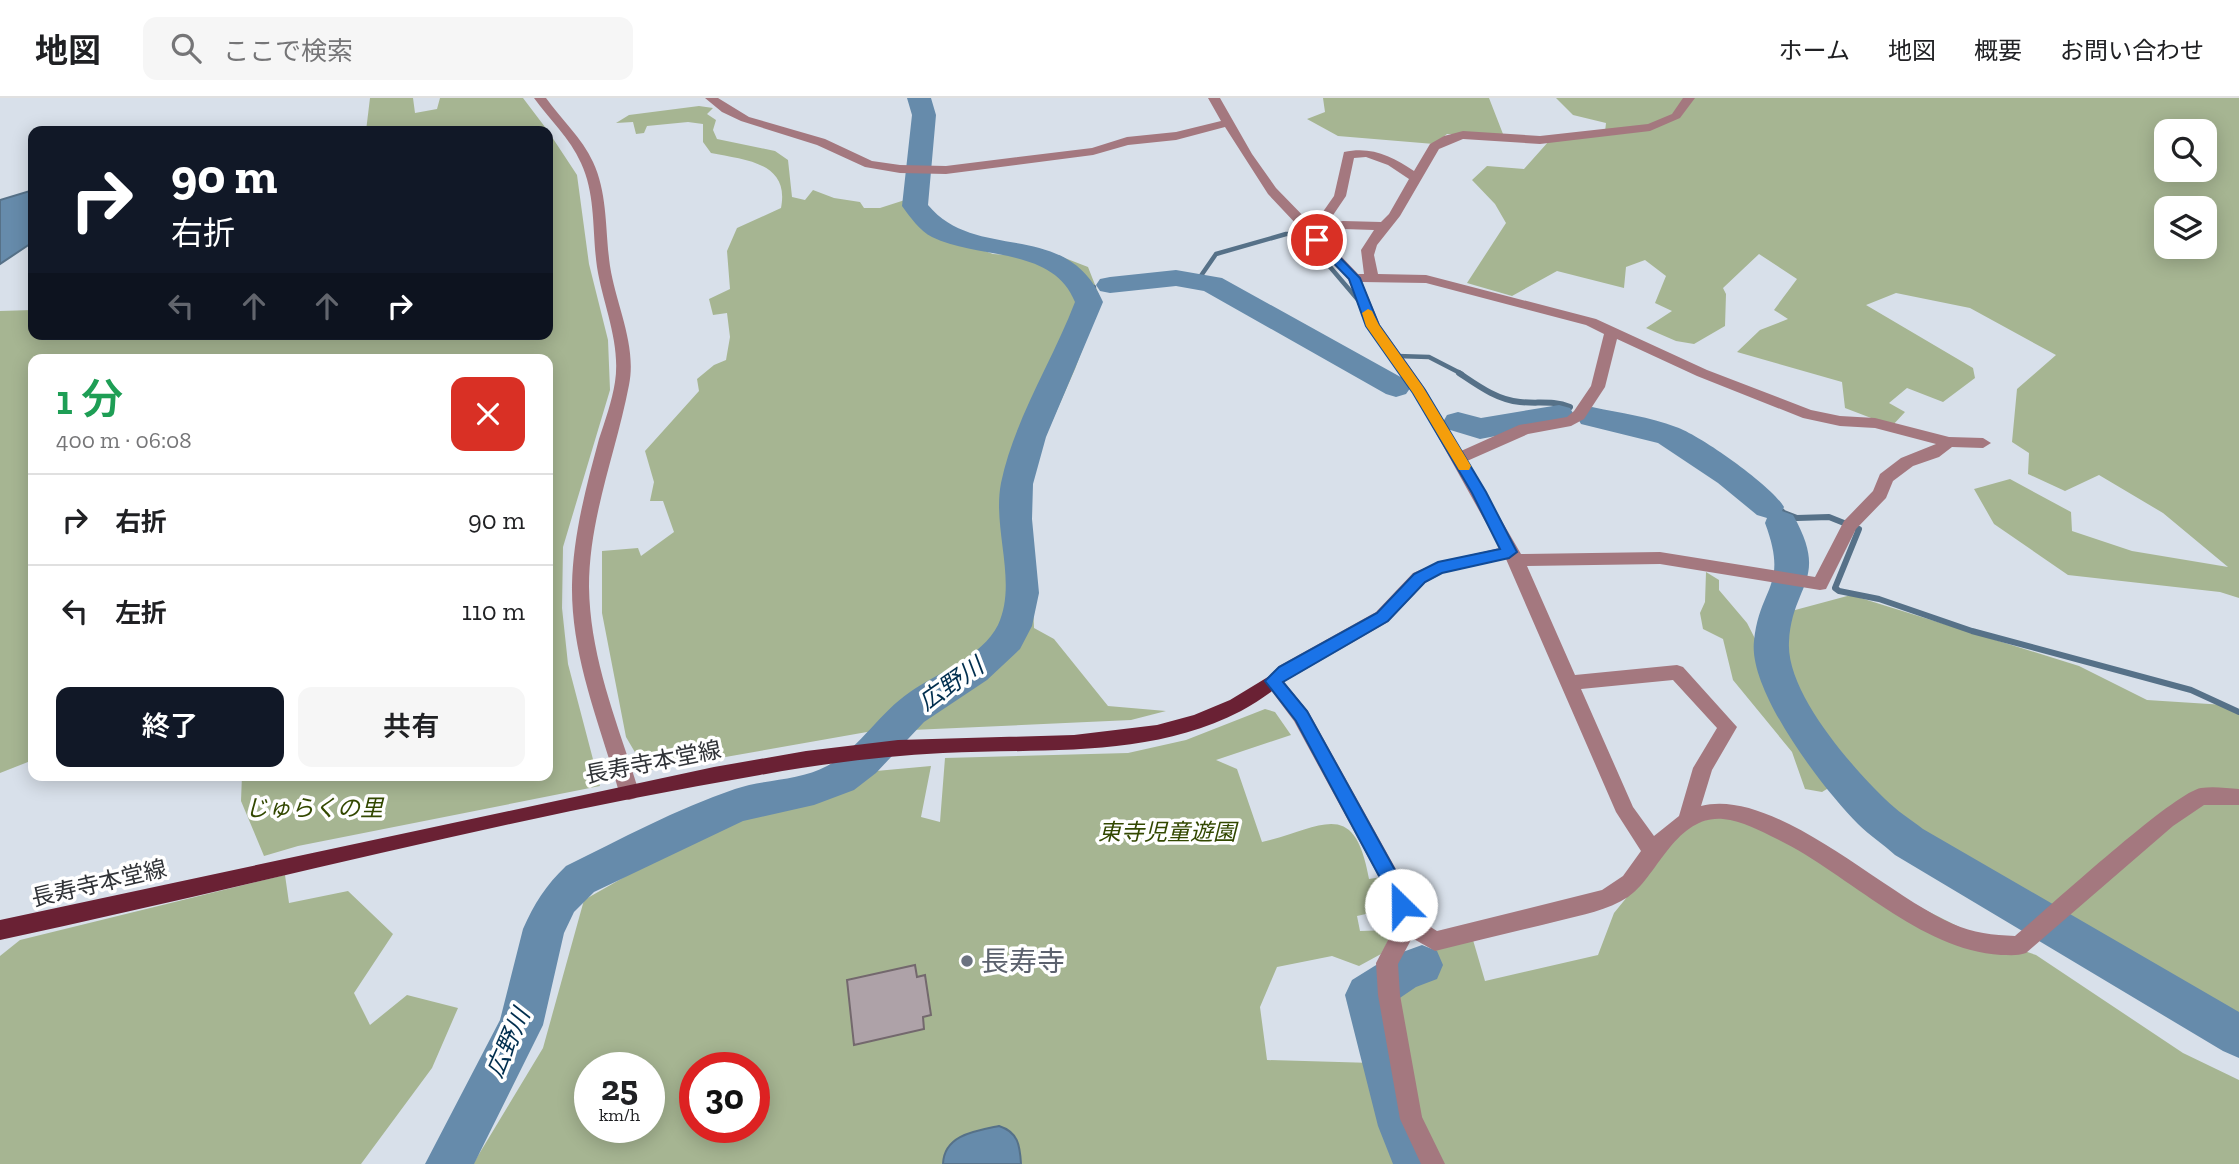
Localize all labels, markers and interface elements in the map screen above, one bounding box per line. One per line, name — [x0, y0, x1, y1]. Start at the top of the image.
search box — [143, 17, 633, 80]
icon: search — [167, 29, 205, 67]
text: 地図 — [35, 31, 101, 70]
text: ここで検索 — [223, 35, 353, 67]
text: ホーム — [1779, 36, 1850, 65]
text: 地図 — [1888, 36, 1936, 65]
text: 概要 — [1974, 36, 2022, 65]
text: お問い合わせ — [2060, 36, 2204, 65]
map controls — [2154, 119, 2217, 259]
button: search — [2154, 119, 2217, 182]
text: 90 m — [171, 147, 278, 206]
icon: right — [56, 154, 147, 245]
button: layers — [2154, 196, 2217, 259]
pin — [1287, 210, 1347, 270]
text: 右折 — [171, 214, 235, 252]
icon: arrive — [1298, 221, 1336, 259]
icon: left — [162, 287, 200, 325]
icon: ahead — [235, 287, 273, 325]
icon: ahead — [308, 287, 346, 325]
icon: right — [381, 287, 419, 325]
text: 1 分 — [56, 374, 123, 425]
button: close — [451, 377, 525, 451]
text: 400 m · 06:08 — [56, 426, 192, 454]
icon: right — [56, 501, 94, 539]
text: 90 m — [468, 504, 525, 536]
text: 右折 — [115, 506, 167, 538]
icon: left — [56, 592, 94, 630]
text: 110 m — [462, 595, 525, 627]
text: 左折 — [115, 597, 167, 629]
water label: 広野川 — [913, 649, 991, 716]
button: 終了 — [56, 687, 284, 767]
button: 共有 — [298, 687, 525, 767]
street label: 長寿寺本堂線 — [583, 735, 723, 789]
park label: じゅらくの里 — [245, 794, 385, 822]
park label: 東寺児童遊園 — [1098, 818, 1239, 846]
street label: 長寿寺本堂線 — [29, 854, 169, 912]
position arrow — [1364, 868, 1438, 942]
place label: 長寿寺 — [981, 945, 1065, 978]
marker: 長寿寺 — [959, 953, 975, 969]
water label: 広野川 — [480, 1001, 537, 1082]
speed limit sign: 30 — [679, 1052, 770, 1143]
text: 25 — [601, 1067, 638, 1109]
text: km/h — [599, 1104, 640, 1126]

